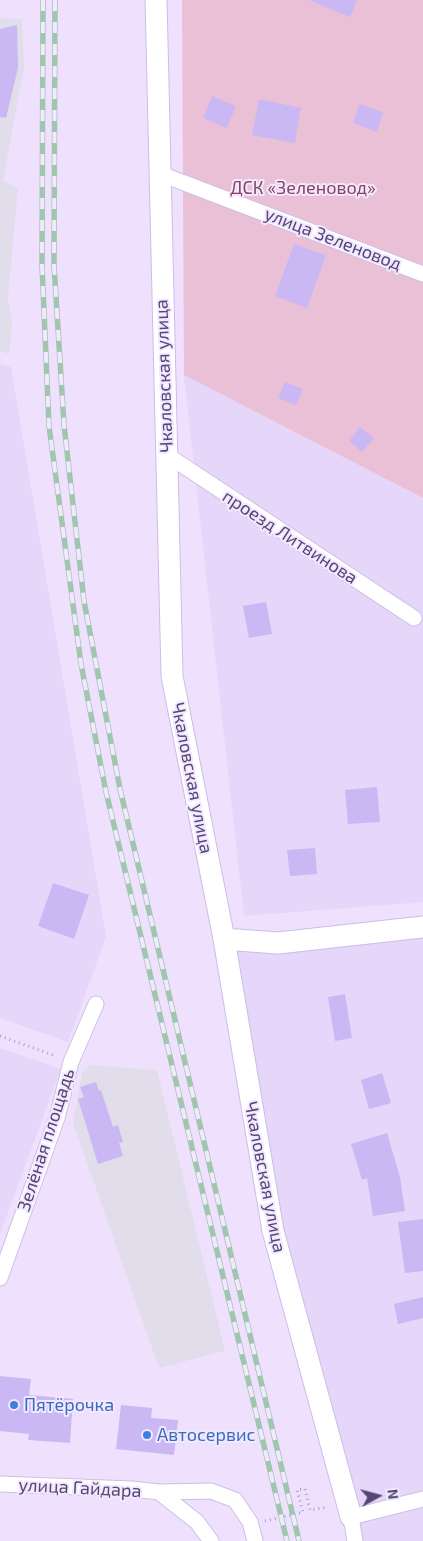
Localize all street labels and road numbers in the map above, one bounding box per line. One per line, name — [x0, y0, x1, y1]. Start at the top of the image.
street label: улица Зеленовод — [261, 203, 405, 275]
street label: Чкаловская улица — [151, 299, 177, 453]
street label: проезд Литвинова — [218, 485, 362, 589]
street label: Чкаловская улица — [167, 701, 217, 855]
street label: Зелёная площадь — [13, 1066, 79, 1214]
street label: Чкаловская улица — [240, 1100, 290, 1254]
street label: улица Гайдара — [18, 1474, 142, 1502]

